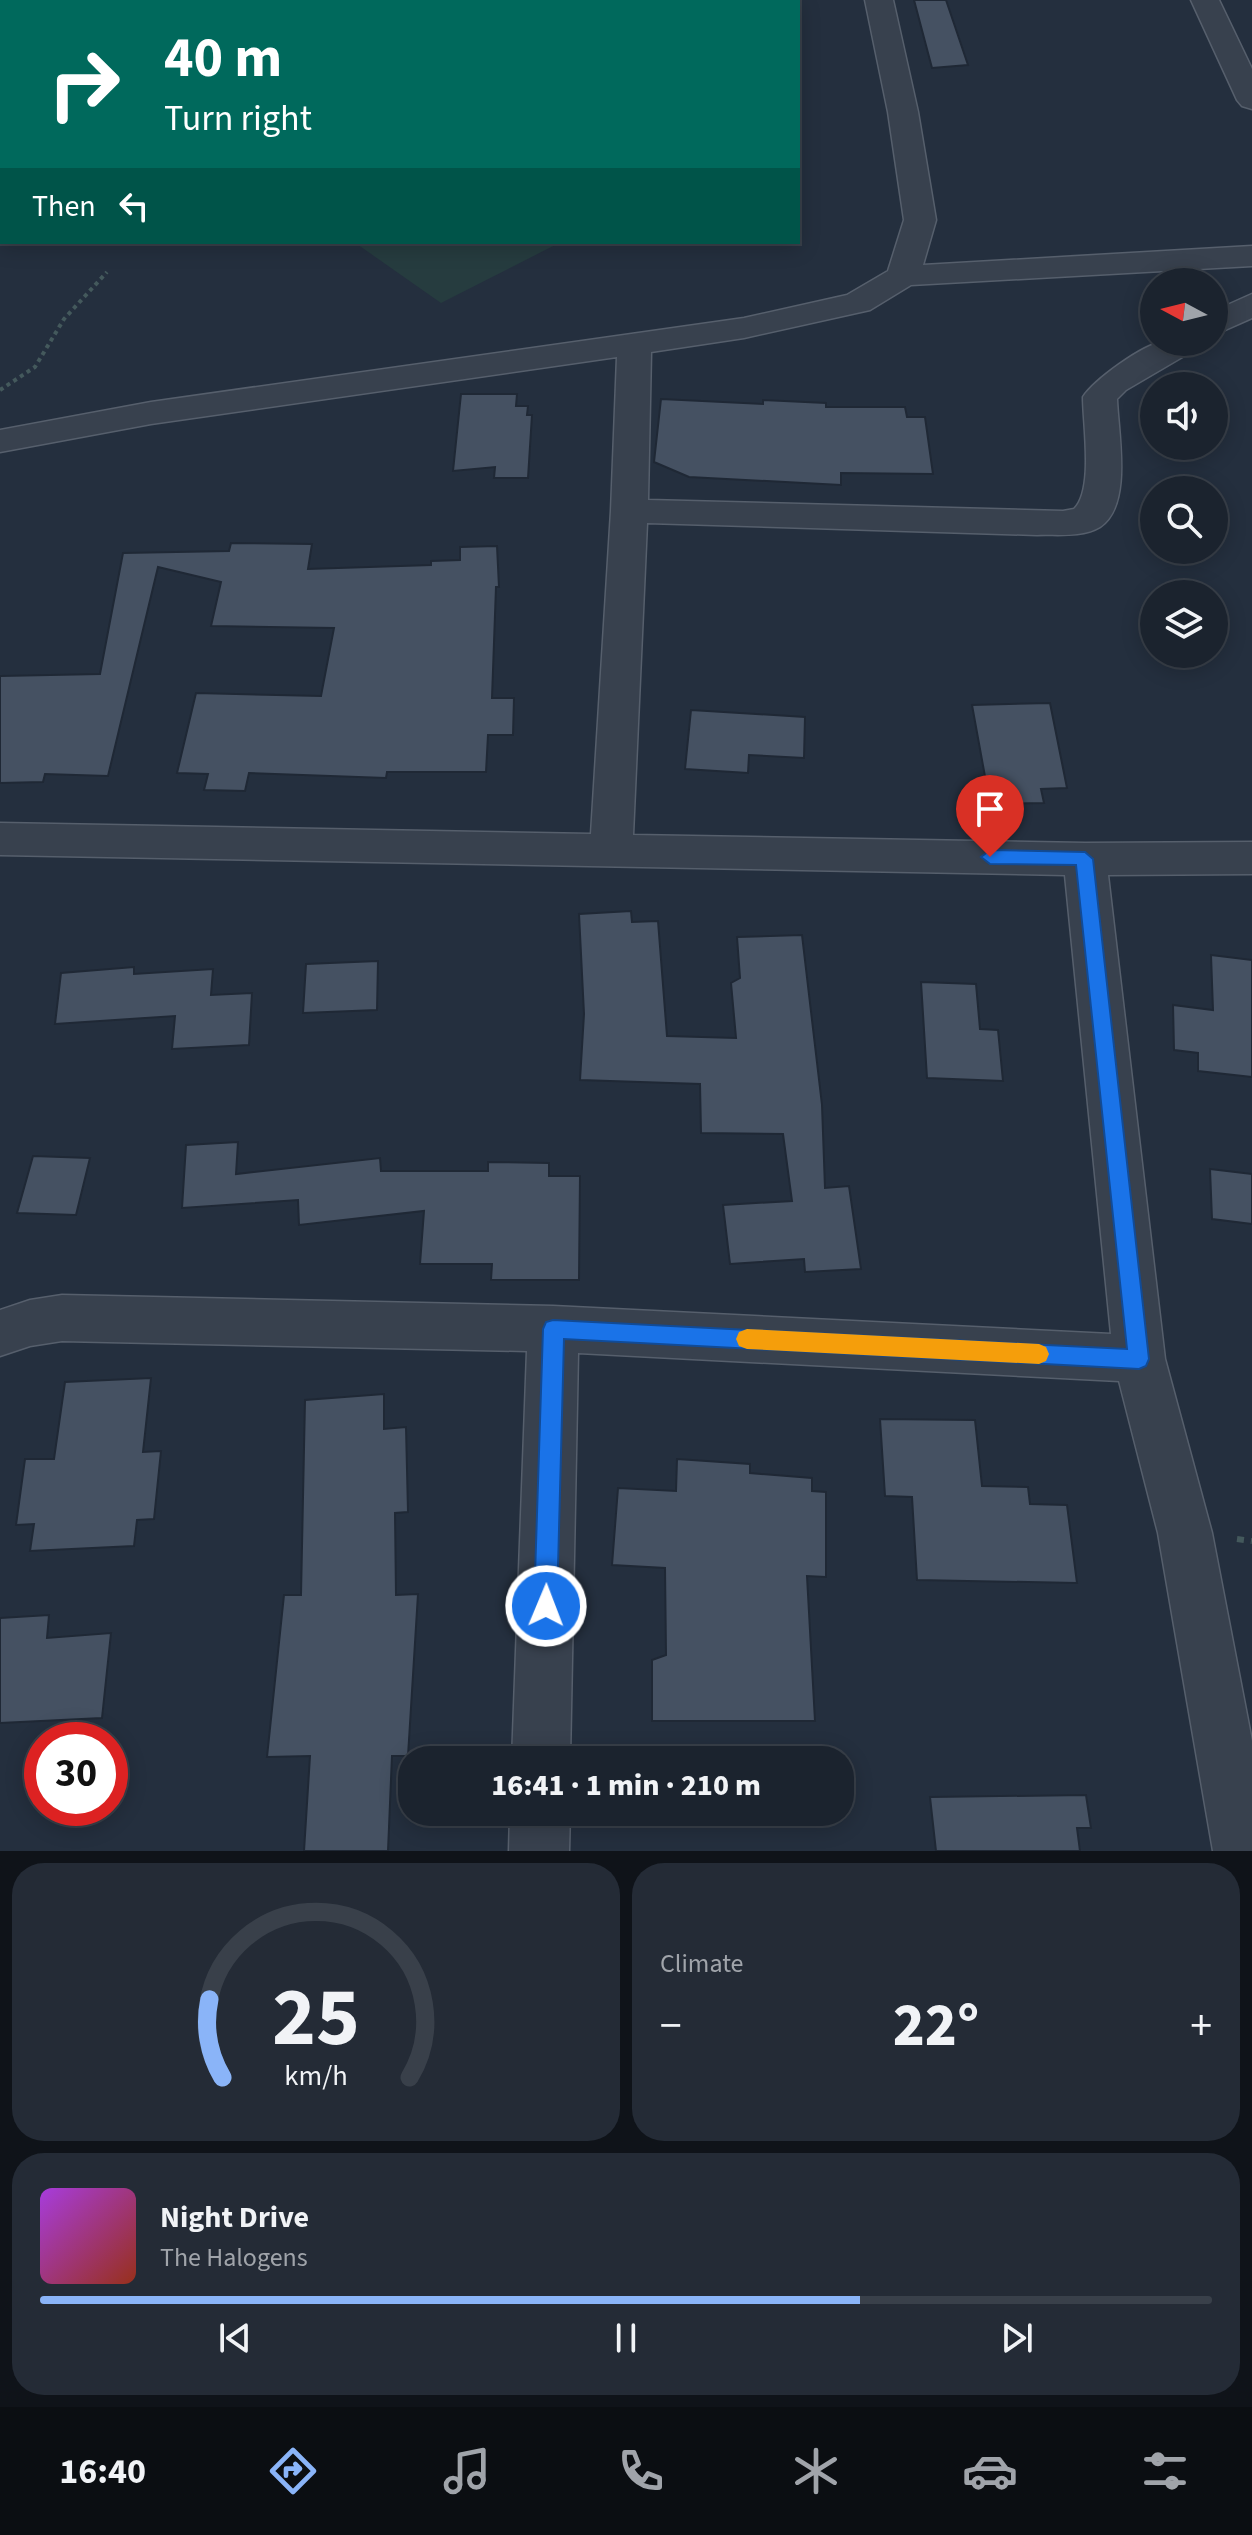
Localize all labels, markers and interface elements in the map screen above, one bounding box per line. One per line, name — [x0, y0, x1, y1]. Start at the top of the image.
text: 40 m — [164, 19, 282, 98]
icon: right — [32, 32, 136, 136]
text: Turn right — [164, 93, 312, 144]
icon: left — [112, 184, 156, 228]
text: Then — [32, 185, 96, 228]
north arrow — [1140, 268, 1228, 356]
map controls — [1140, 268, 1228, 668]
button: sound — [1140, 372, 1228, 460]
button: search — [1140, 476, 1228, 564]
button: layers — [1140, 580, 1228, 668]
pin — [956, 775, 1024, 857]
icon: arrive — [968, 787, 1012, 831]
position arrow — [504, 1564, 588, 1648]
speed limit sign: 30 — [24, 1722, 128, 1826]
text: 16:41 · 1 min · 210 m — [491, 1764, 761, 1807]
text: Climate — [660, 1945, 744, 1982]
text: 25 — [272, 1959, 360, 2077]
text: 22° — [893, 1984, 979, 2069]
text: − — [660, 1995, 682, 2058]
text: + — [1190, 1995, 1212, 2058]
text: km/h — [284, 2056, 348, 2096]
text: Night Drive — [160, 2196, 309, 2239]
text: The Halogens — [160, 2239, 308, 2276]
icon: previous — [213, 2316, 257, 2360]
icon: pause — [604, 2316, 648, 2360]
icon: next — [995, 2316, 1039, 2360]
icon: directions — [265, 2443, 321, 2499]
icon: music — [439, 2443, 495, 2499]
icon: phone — [613, 2443, 669, 2499]
icon: climate — [788, 2443, 844, 2499]
icon: car — [962, 2443, 1018, 2499]
icon: filters — [1137, 2443, 1193, 2499]
text: 16:40 — [59, 2446, 146, 2497]

